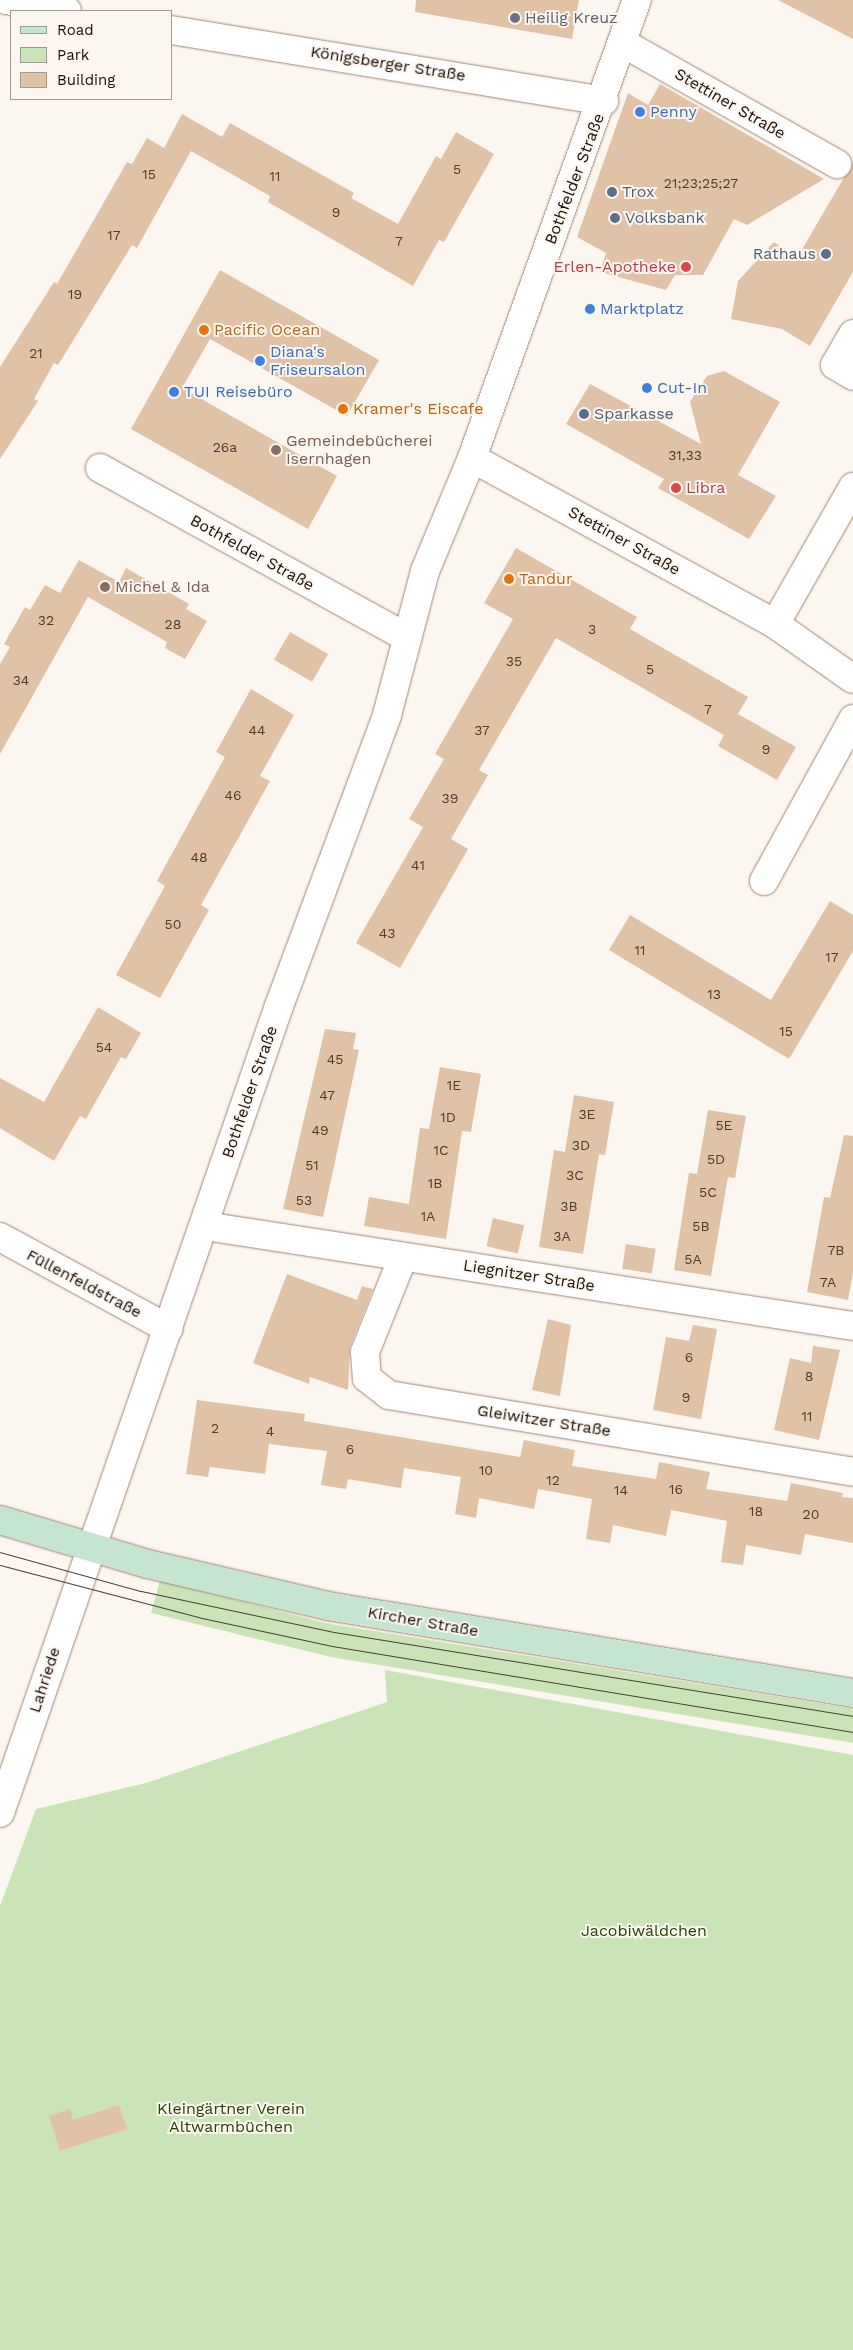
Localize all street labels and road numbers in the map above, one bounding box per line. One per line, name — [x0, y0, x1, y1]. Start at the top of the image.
street label: Königsberger Straße — [309, 42, 467, 86]
street label: Stettiner Straße — [671, 64, 789, 144]
street label: Bothfelder Straße — [541, 111, 609, 247]
street label: Stettiner Straße — [565, 502, 683, 580]
street label: Bothfelder Straße — [186, 511, 318, 595]
street label: Bothfelder Straße — [218, 1023, 282, 1161]
street label: Füllenfeldstraße — [23, 1246, 145, 1322]
street label: Liegnitzer Straße — [462, 1256, 596, 1296]
street label: Gleiwitzer Straße — [476, 1401, 612, 1441]
street label: Kircher Straße — [366, 1603, 480, 1641]
street label: Lahriede — [25, 1645, 65, 1715]

